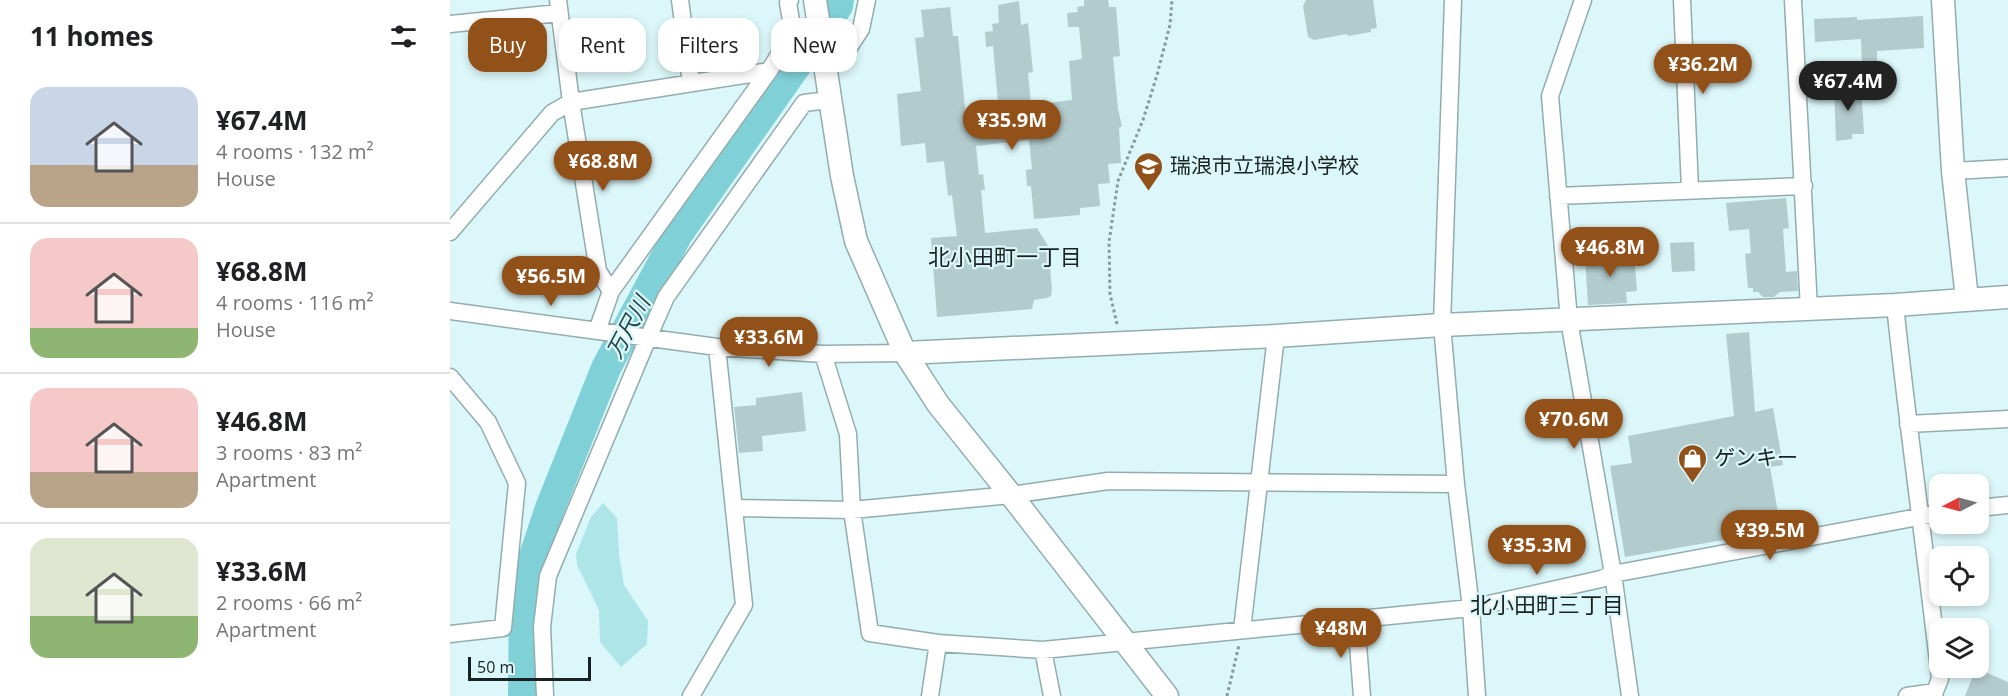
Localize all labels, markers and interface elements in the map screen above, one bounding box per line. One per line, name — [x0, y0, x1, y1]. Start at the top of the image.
text: 11 homes — [30, 18, 154, 54]
chip: Buy — [468, 18, 547, 72]
chip: Rent — [559, 18, 646, 72]
chip: Filters — [658, 18, 759, 72]
chip: New — [771, 18, 857, 72]
icon: filters — [387, 20, 420, 53]
pin: ¥36.2M — [1654, 44, 1752, 95]
text: ¥36.2M — [1668, 50, 1738, 77]
pin: ¥67.4M — [1799, 61, 1897, 112]
text: ¥67.4M — [1813, 67, 1883, 94]
pin: ¥35.9M — [963, 100, 1061, 151]
text: ¥67.4M — [216, 102, 307, 138]
text: ¥35.9M — [977, 106, 1047, 133]
icon: home — [78, 111, 150, 183]
text: 4 rooms · 132 m² — [216, 138, 374, 165]
pin: ¥68.8M — [554, 141, 652, 192]
text: ¥68.8M — [568, 147, 638, 174]
school or university icon: 瑞浪市立瑞浪小学校 — [1133, 150, 1165, 192]
place label: 瑞浪市立瑞浪小学校 — [1170, 151, 1359, 179]
text: House — [216, 165, 276, 192]
pin: ¥46.8M — [1561, 227, 1659, 278]
text: ¥46.8M — [1575, 233, 1645, 260]
district label: 北小田町一丁目 — [928, 241, 1082, 271]
text: ¥68.8M — [216, 253, 307, 289]
pin: ¥56.5M — [502, 256, 600, 307]
icon: home — [78, 262, 150, 334]
text: ¥56.5M — [516, 262, 586, 289]
text: 4 rooms · 116 m² — [216, 289, 374, 316]
water label: 万尺川 — [598, 289, 657, 363]
text: House — [216, 316, 276, 343]
pin: ¥33.6M — [720, 317, 818, 368]
text: ¥33.6M — [734, 323, 804, 350]
pin: ¥70.6M — [1525, 399, 1623, 450]
text: ¥46.8M — [216, 403, 307, 439]
text: ¥70.6M — [1539, 405, 1609, 432]
icon: home — [78, 412, 150, 484]
text: 3 rooms · 83 m² — [216, 439, 362, 466]
shop icon: ゲンキー — [1677, 442, 1709, 484]
place label: ゲンキー — [1714, 443, 1798, 471]
text: Apartment — [216, 466, 316, 493]
north arrow — [1929, 474, 1989, 534]
map controls — [1929, 474, 1989, 678]
pin: ¥39.5M — [1721, 510, 1819, 561]
text: ¥39.5M — [1735, 516, 1805, 543]
pin: ¥35.3M — [1488, 525, 1586, 576]
text: ¥35.3M — [1502, 531, 1572, 558]
button: locate — [1929, 546, 1989, 606]
text: ¥33.6M — [216, 553, 307, 589]
icon: home — [78, 562, 150, 634]
text: 2 rooms · 66 m² — [216, 589, 362, 616]
district label: 北小田町三丁目 — [1470, 589, 1624, 619]
pin: ¥48M — [1305, 608, 1377, 659]
text: ¥48M — [1314, 614, 1368, 641]
text: Apartment — [216, 616, 316, 643]
button: layers — [1929, 618, 1989, 678]
scale bar — [468, 654, 591, 682]
text: 50 m — [477, 656, 514, 678]

